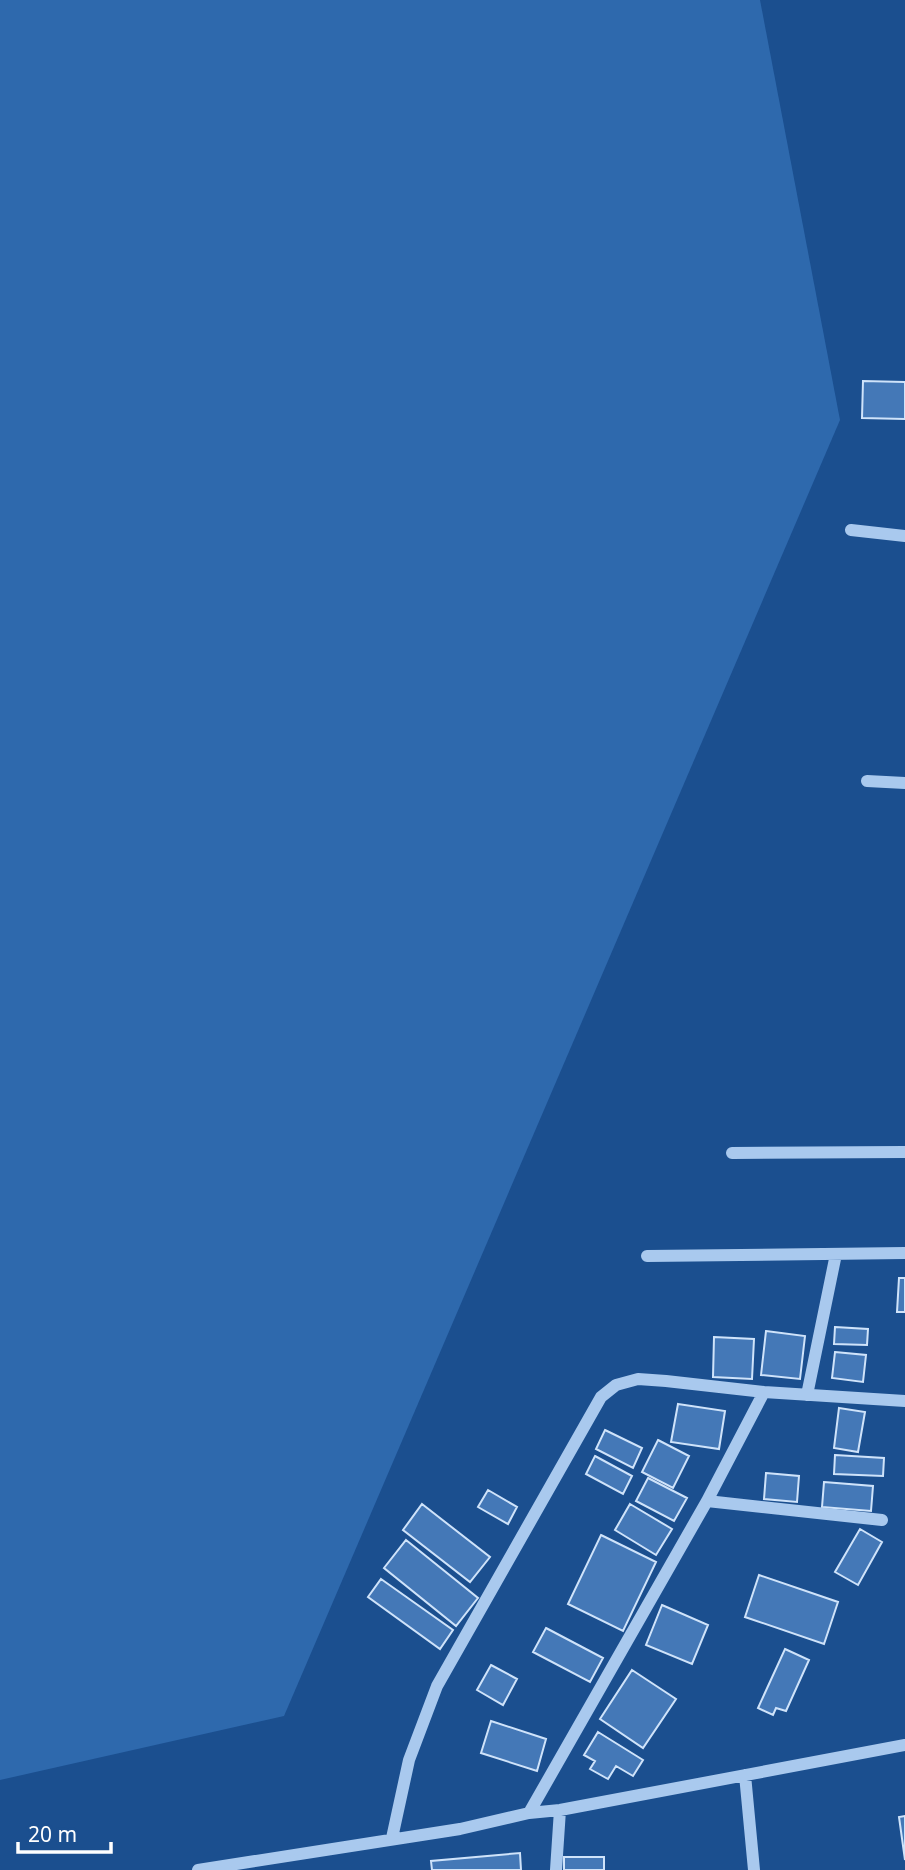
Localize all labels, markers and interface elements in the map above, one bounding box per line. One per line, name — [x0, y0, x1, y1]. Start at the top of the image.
scale bar — [18, 1811, 110, 1855]
text: 20 m — [28, 1820, 77, 1848]

